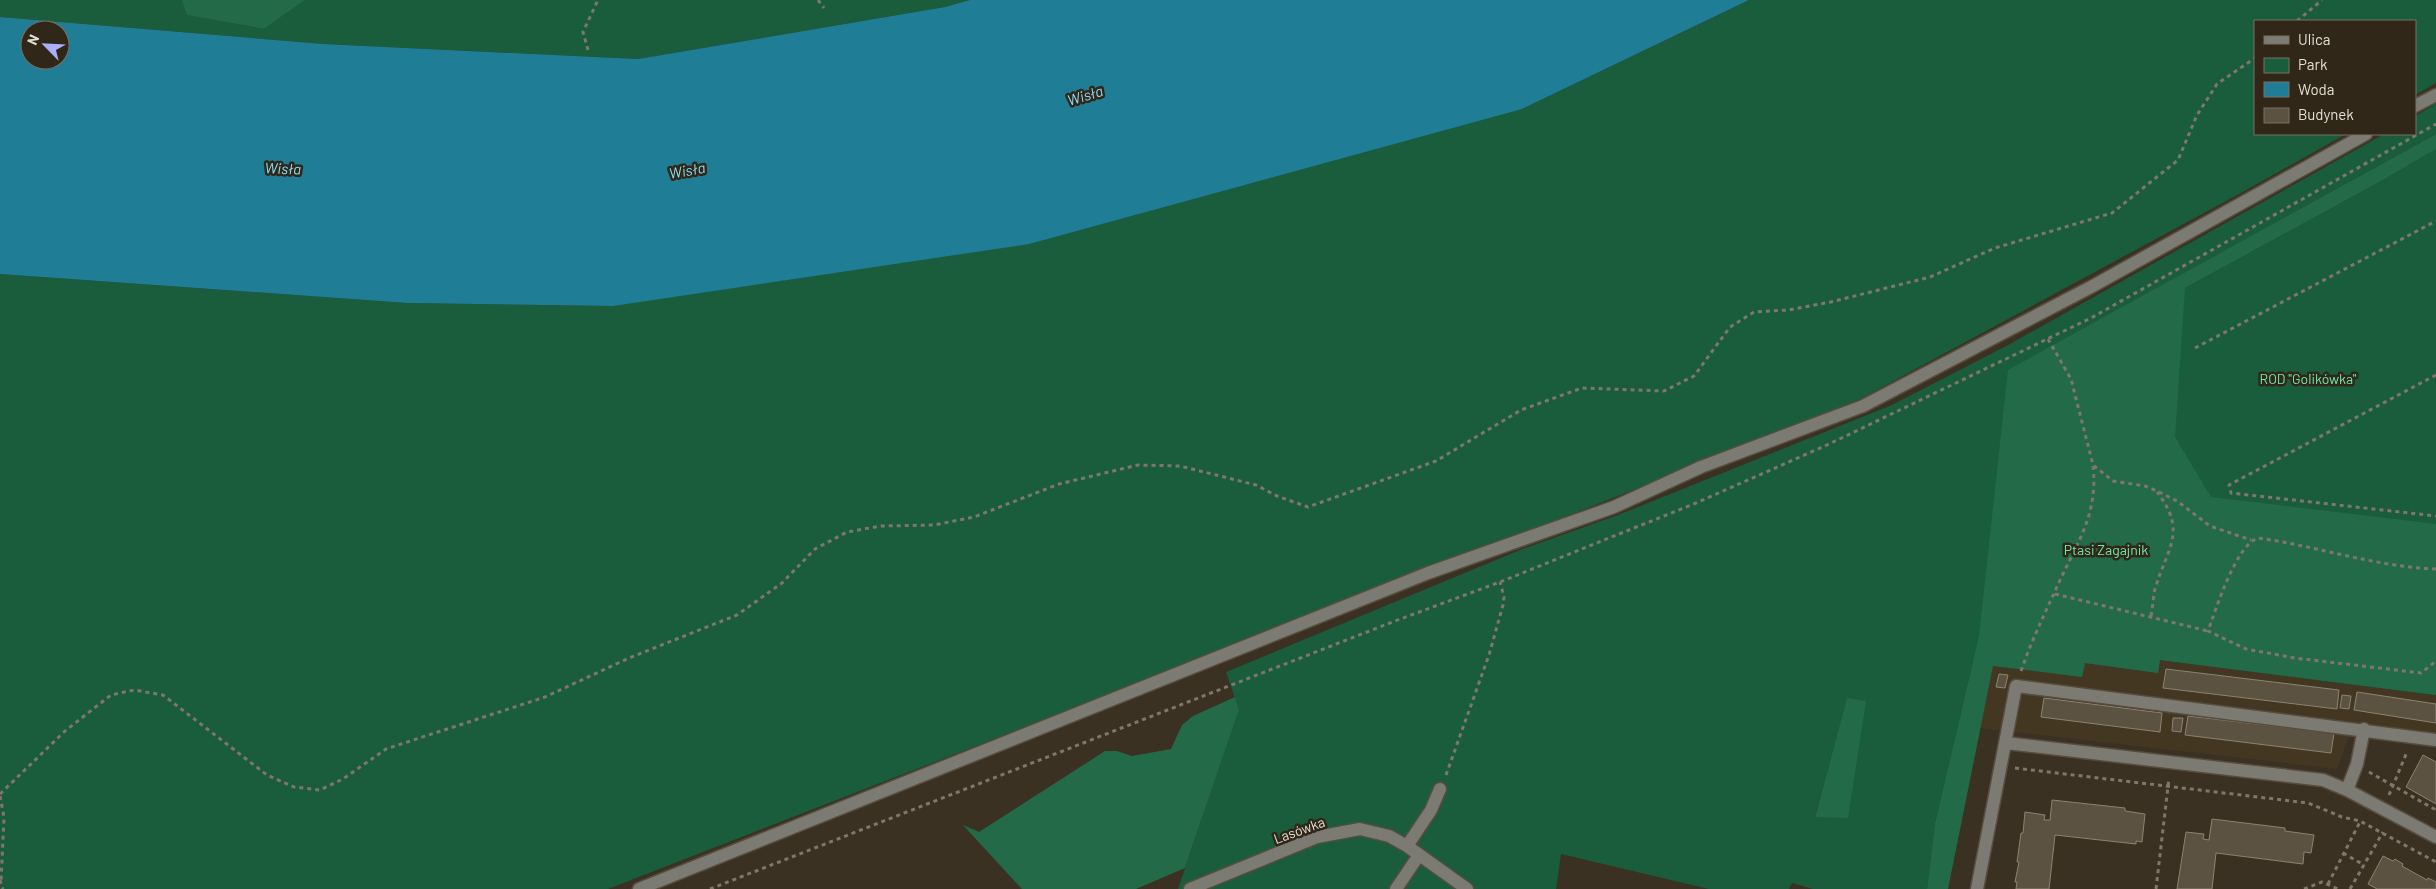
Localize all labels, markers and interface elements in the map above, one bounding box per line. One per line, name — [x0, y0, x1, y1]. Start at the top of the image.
north arrow — [20, 20, 70, 70]
legend — [2254, 20, 2416, 135]
text: Ulica — [2298, 30, 2330, 48]
text: N — [23, 32, 42, 47]
text: Park — [2298, 55, 2328, 73]
text: Woda — [2298, 80, 2334, 98]
water label: Wisła — [1065, 81, 1105, 109]
text: Budynek — [2298, 105, 2354, 123]
water label: Wisła — [264, 158, 302, 178]
water label: Wisła — [668, 158, 707, 182]
park label: ROD "Golikówka" — [2260, 370, 2357, 387]
park label: Ptasi Zagajnik — [2064, 541, 2148, 558]
street label: Lasówka — [1271, 813, 1327, 847]

